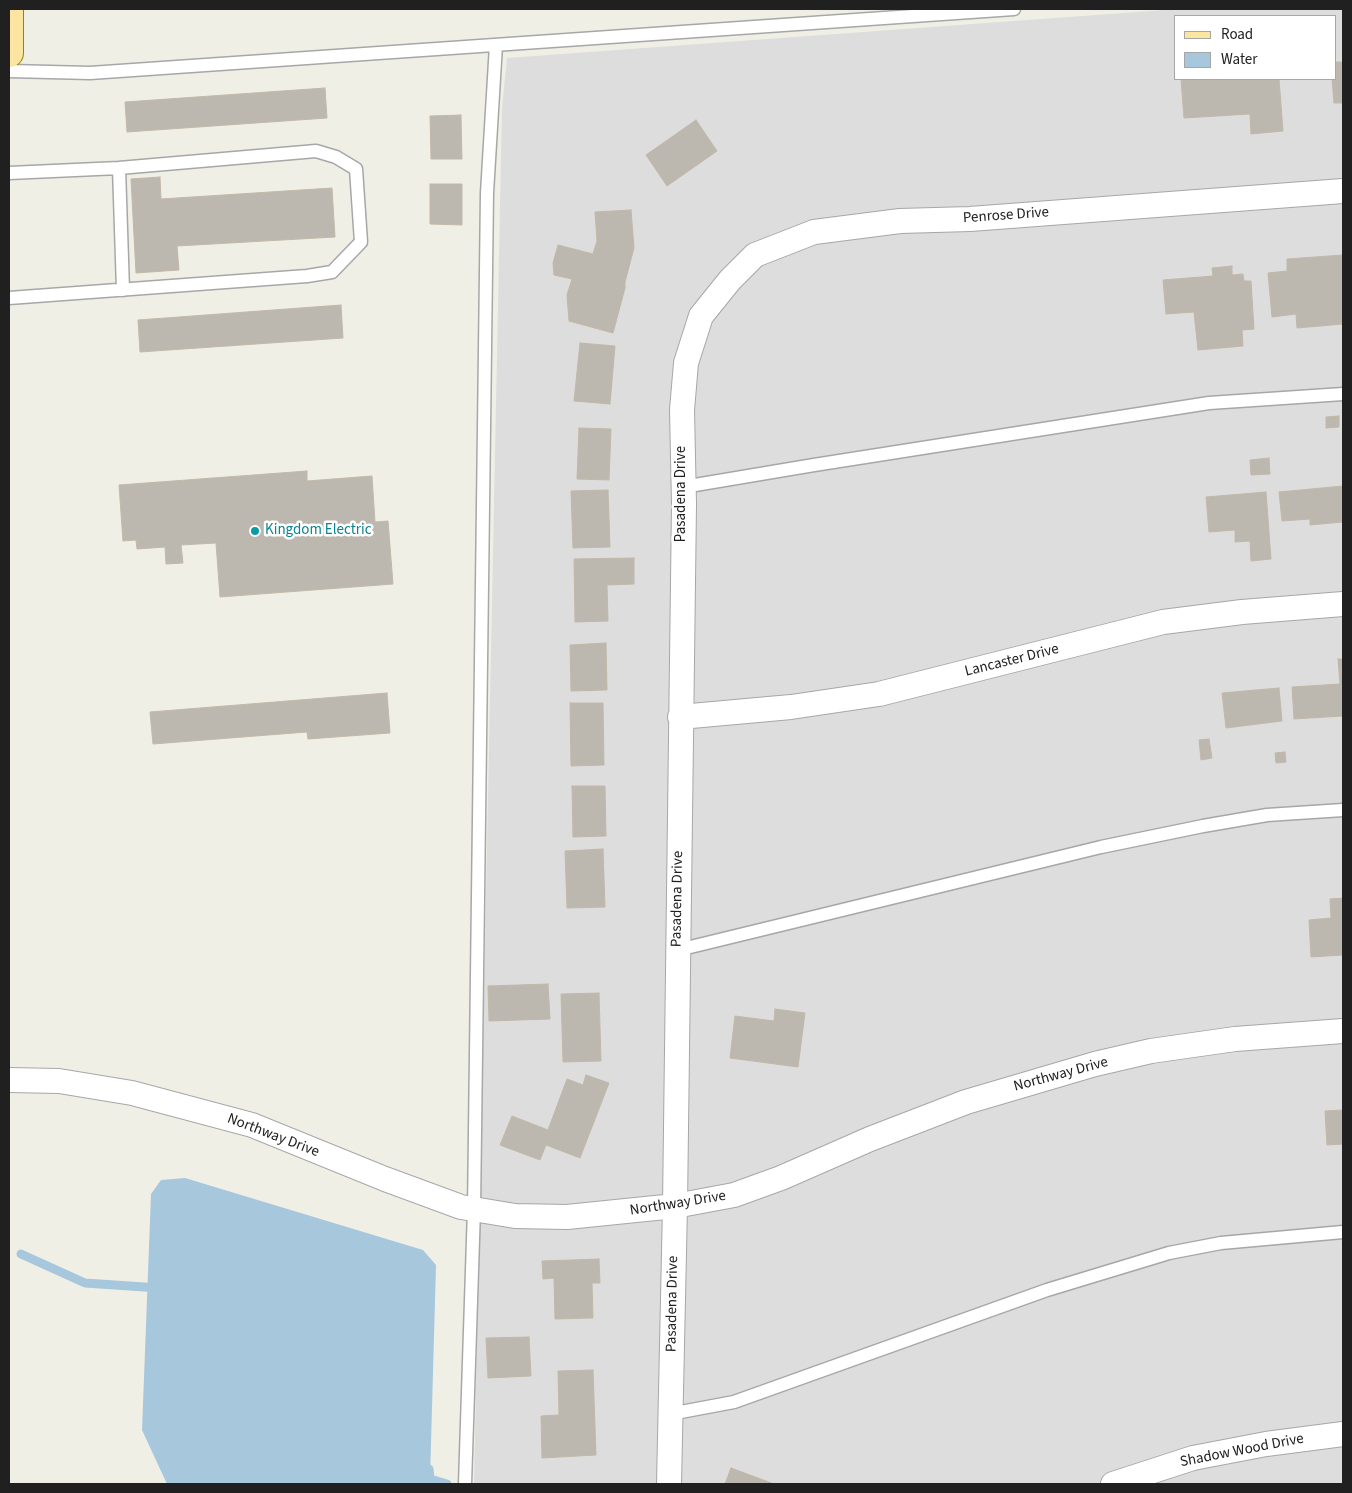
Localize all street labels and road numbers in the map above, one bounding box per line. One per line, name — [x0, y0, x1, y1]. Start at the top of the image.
street label: Penrose Drive — [962, 204, 1050, 228]
street label: Pasadena Drive — [673, 446, 691, 542]
street label: Lancaster Drive — [963, 641, 1061, 681]
street label: Pasadena Drive — [668, 851, 688, 947]
street label: Northway Drive — [1012, 1054, 1110, 1096]
street label: Northway Drive — [225, 1110, 321, 1162]
street label: Northway Drive — [629, 1188, 727, 1220]
street label: Pasadena Drive — [663, 1256, 683, 1352]
street label: Shadow Wood Drive — [1179, 1430, 1305, 1472]

